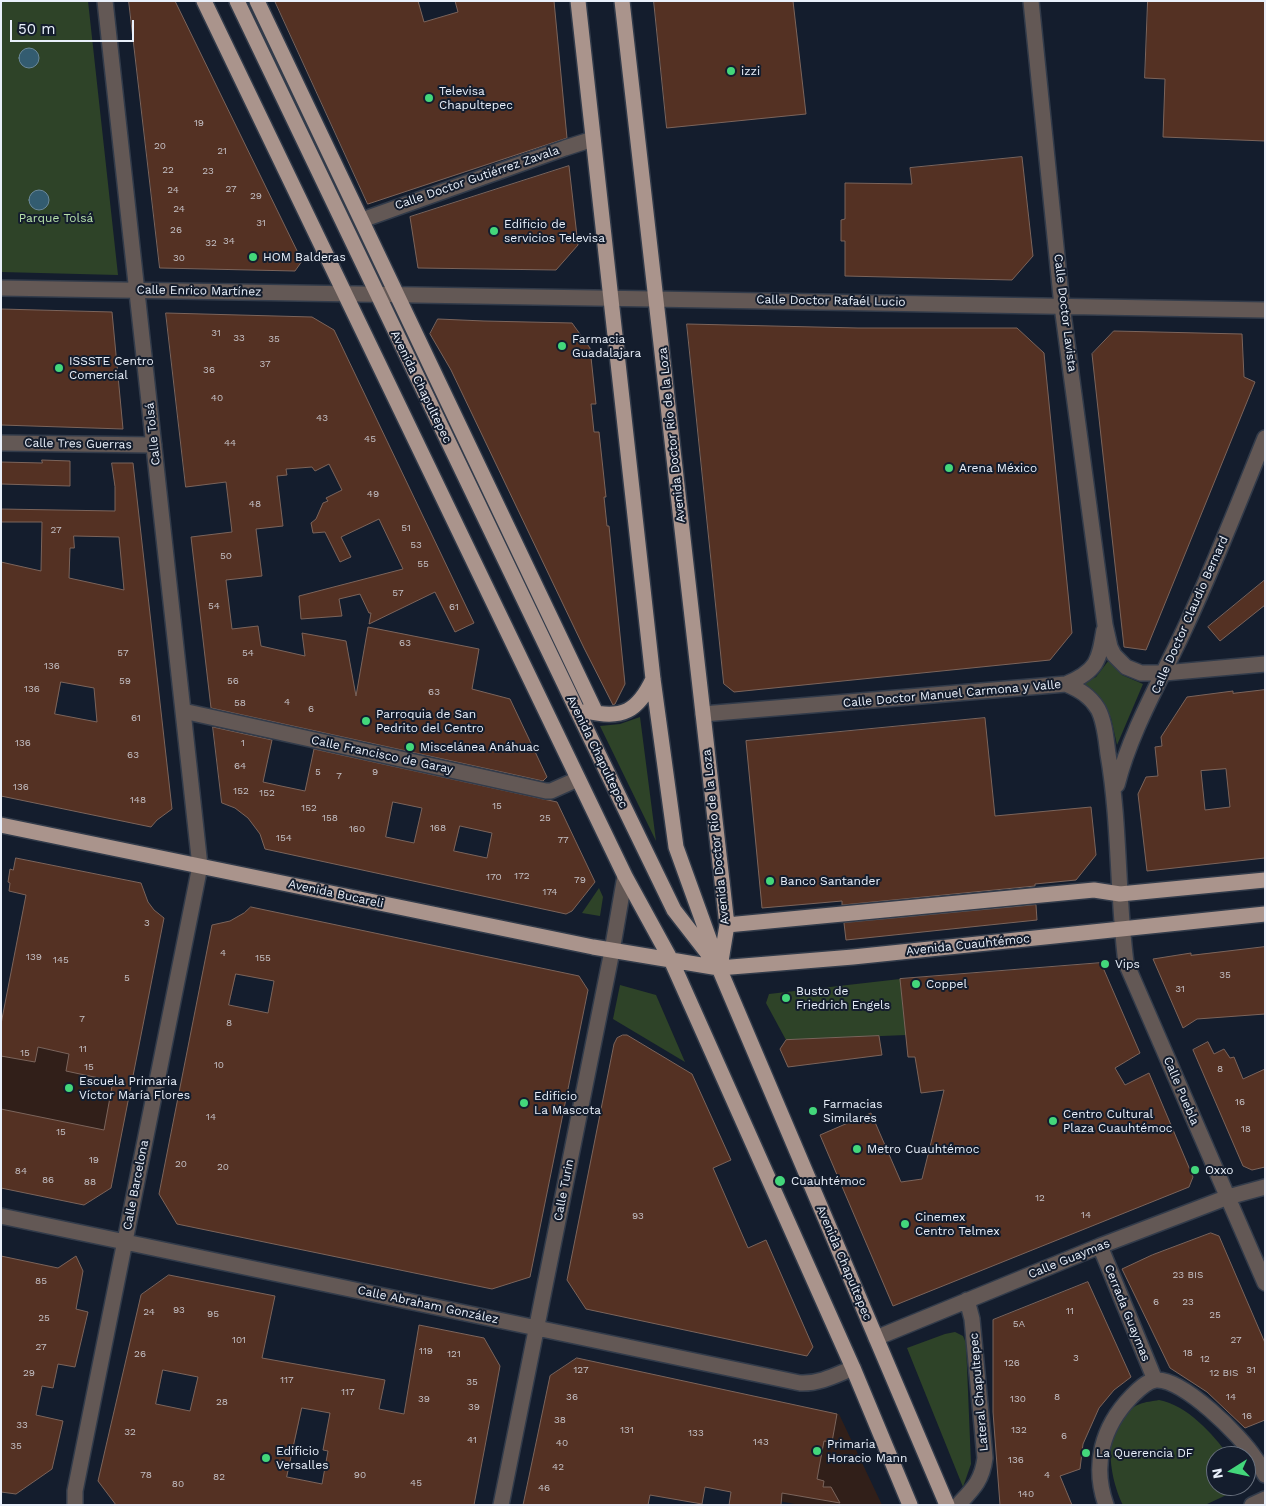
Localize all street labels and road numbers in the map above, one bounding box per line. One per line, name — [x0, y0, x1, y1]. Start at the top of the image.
street label: Calle Doctor Gutiérrez Zavala — [393, 143, 561, 213]
street label: Calle Doctor Lavista — [1051, 253, 1079, 373]
street label: Calle Enrico Martínez — [136, 283, 262, 299]
street label: Calle Doctor Rafaél Lucio — [756, 292, 906, 310]
street label: Avenida Chapultepec — [387, 328, 455, 446]
street label: Avenida Doctor Río de la Loza — [656, 347, 688, 523]
street label: Calle Tolsá — [143, 402, 163, 466]
street label: Calle Tres Guerras — [24, 436, 132, 452]
street label: Calle Doctor Claudio Bernard — [1149, 534, 1231, 696]
street label: Calle Doctor Manuel Carmona y Valle — [842, 677, 1062, 711]
street label: Avenida Chapultepec — [563, 693, 631, 811]
street label: Calle Francisco de Garay — [310, 733, 454, 777]
street label: Avenida Doctor Río de la Loza — [700, 749, 732, 925]
street label: Avenida Bucareli — [287, 877, 385, 911]
street label: Avenida Cuauhtémoc — [905, 931, 1031, 959]
street label: Calle Puebla — [1160, 1055, 1202, 1127]
street label: Calle Barcelona — [120, 1139, 152, 1231]
street label: Calle Turin — [551, 1158, 577, 1222]
street label: Avenida Chapultepec — [813, 1203, 875, 1323]
street label: Calle Guaymas — [1026, 1236, 1112, 1282]
street label: Cerrada Guaymas — [1101, 1262, 1153, 1364]
street label: Calle Abraham González — [356, 1283, 500, 1327]
street label: Lateral Chapultepec — [967, 1332, 991, 1452]

